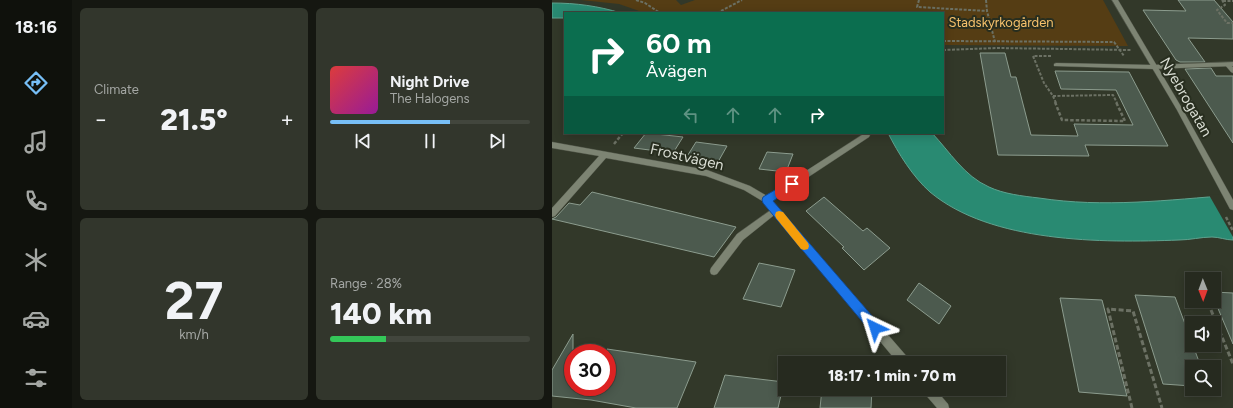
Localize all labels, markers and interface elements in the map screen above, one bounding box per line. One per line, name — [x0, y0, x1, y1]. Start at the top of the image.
park label: Stadskyrkogården — [948, 15, 1054, 30]
text: 18:16 — [15, 16, 57, 38]
text: 60 m — [646, 26, 711, 60]
icon: right — [580, 28, 632, 80]
street label: Nyebrogatan — [1156, 54, 1216, 140]
text: Åvägen — [646, 60, 707, 82]
icon: directions — [22, 69, 50, 97]
text: Night Drive — [390, 73, 469, 91]
text: Climate — [94, 82, 139, 97]
text: The Halogens — [390, 91, 470, 106]
text: 21.5° — [160, 101, 228, 138]
icon: left — [680, 104, 702, 126]
icon: ahead — [722, 104, 744, 126]
icon: ahead — [764, 104, 786, 126]
icon: right — [806, 104, 828, 126]
text: − — [94, 106, 108, 133]
text: + — [280, 106, 294, 133]
icon: music — [22, 128, 50, 156]
icon: previous — [352, 130, 374, 152]
icon: pause — [419, 130, 441, 152]
icon: next — [486, 130, 508, 152]
street label: Frostvägen — [648, 140, 726, 174]
pin — [775, 167, 809, 201]
icon: arrive — [781, 173, 803, 195]
icon: phone — [22, 187, 50, 215]
icon: climate — [22, 246, 50, 274]
text: 27 — [164, 270, 224, 332]
north arrow — [1185, 272, 1221, 308]
map controls — [1185, 272, 1221, 396]
text: Range · 28% — [330, 276, 402, 291]
text: 140 km — [330, 295, 432, 332]
icon: car — [22, 305, 50, 333]
position arrow — [854, 307, 896, 349]
button: sound — [1185, 316, 1221, 352]
text: km/h — [179, 327, 209, 342]
speed limit sign: 30 — [564, 344, 616, 396]
button: search — [1185, 360, 1221, 396]
icon: filters — [22, 364, 50, 392]
text: 18:17 · 1 min · 70 m — [828, 367, 956, 385]

